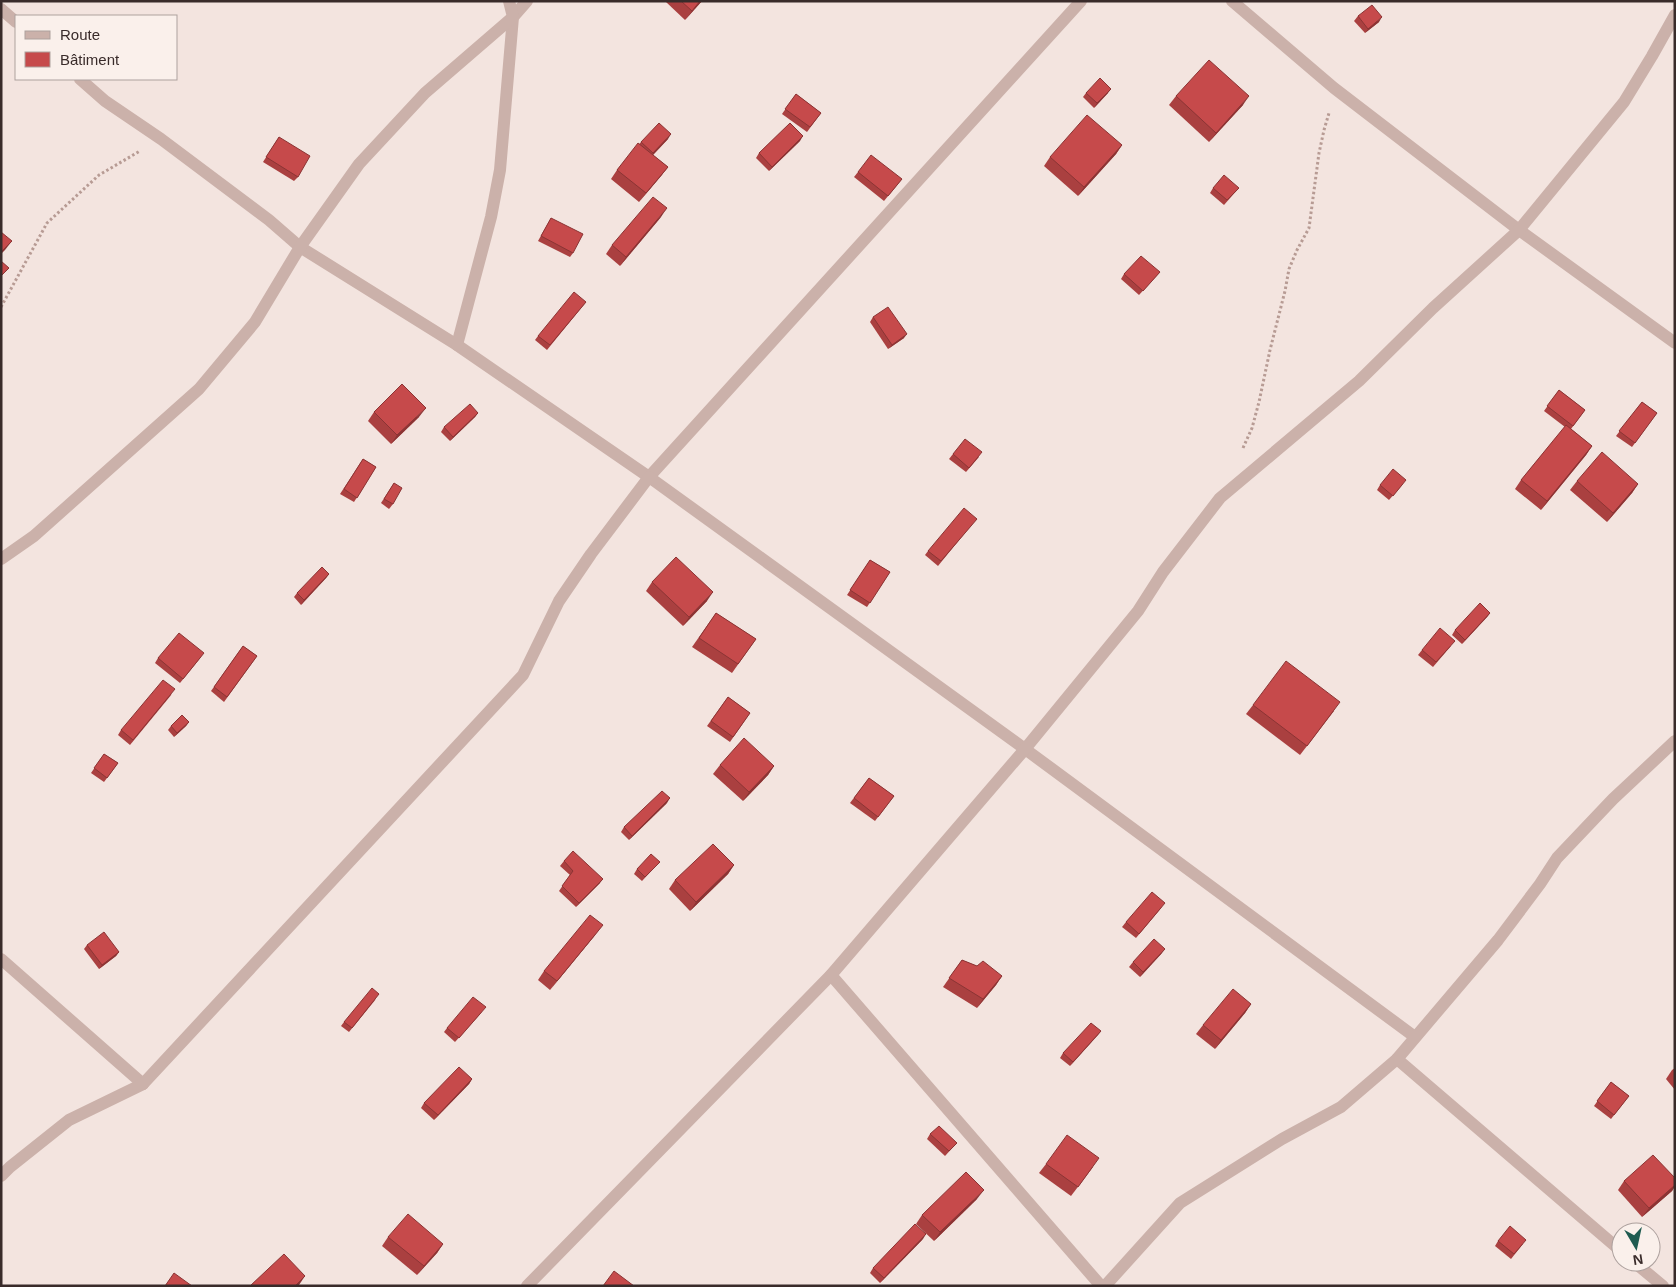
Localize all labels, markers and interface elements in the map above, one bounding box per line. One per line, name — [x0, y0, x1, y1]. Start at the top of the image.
legend — [15, 15, 178, 80]
text: Route — [60, 26, 100, 43]
text: Bâtiment — [60, 51, 120, 68]
north arrow — [1611, 1222, 1661, 1272]
text: N — [1632, 1251, 1644, 1269]

